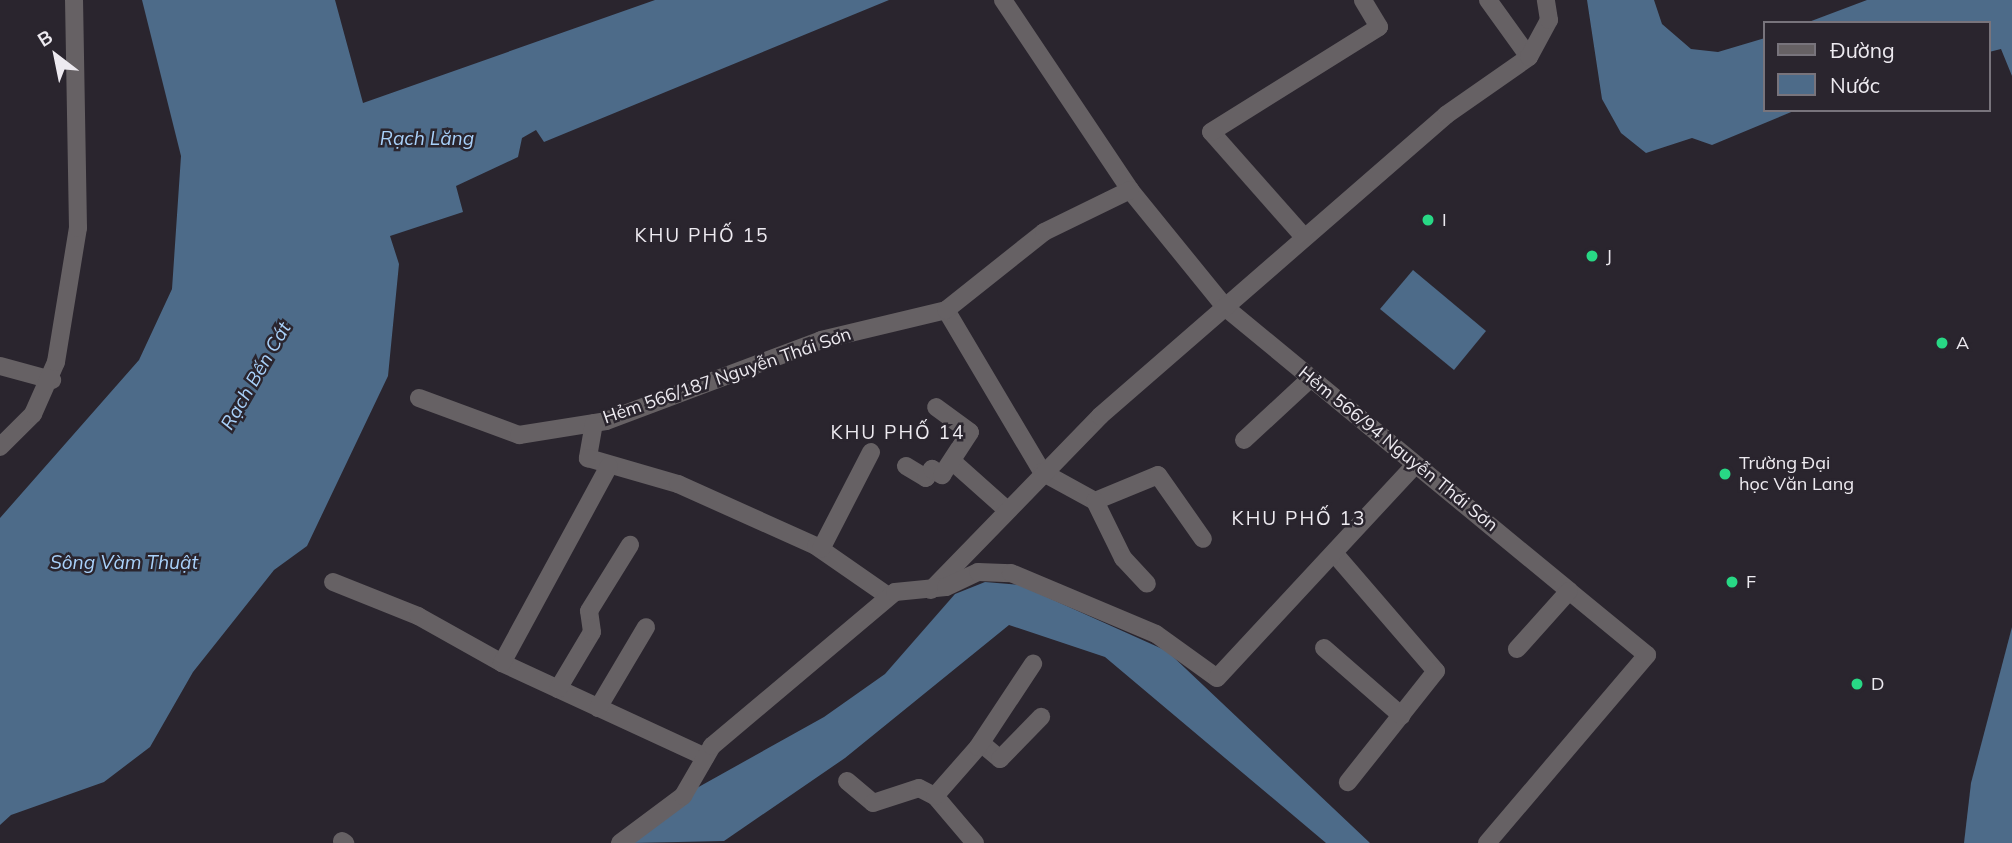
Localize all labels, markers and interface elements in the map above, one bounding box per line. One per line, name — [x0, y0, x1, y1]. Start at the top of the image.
north arrow — [21, 21, 91, 91]
legend — [1764, 21, 1991, 112]
text: B — [33, 25, 57, 52]
text: Đường — [1830, 37, 1895, 63]
text: Nước — [1830, 72, 1880, 98]
water label: Rạch Lăng — [380, 128, 474, 150]
place label: I — [1442, 209, 1447, 231]
marker: I — [1420, 212, 1436, 228]
district label: KHU PHỐ 15 — [636, 225, 768, 247]
place label: J — [1606, 245, 1612, 267]
marker: J — [1584, 248, 1600, 264]
water label: Rạch Bến Cát — [216, 318, 296, 434]
street label: Hẻm 566/187 Nguyễn Thái Sơn — [600, 323, 854, 429]
place label: A — [1956, 332, 1969, 354]
marker: A — [1934, 335, 1950, 351]
street label: Hẻm 566/94 Nguyễn Thái Sơn — [1294, 362, 1502, 536]
district label: KHU PHỐ 14 — [832, 422, 964, 444]
place label: Trường Đại học Văn Lang — [1739, 453, 1854, 496]
marker: Trường Đại học Văn Lang — [1717, 466, 1733, 482]
district label: KHU PHỐ 13 — [1233, 508, 1365, 530]
water label: Sông Vàm Thuật — [50, 552, 198, 574]
place label: F — [1746, 571, 1756, 593]
marker: F — [1724, 574, 1740, 590]
place label: D — [1871, 673, 1884, 695]
marker: D — [1849, 676, 1865, 692]

